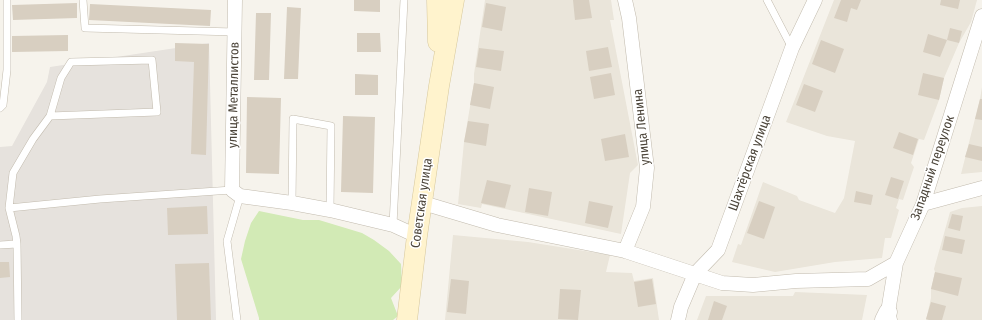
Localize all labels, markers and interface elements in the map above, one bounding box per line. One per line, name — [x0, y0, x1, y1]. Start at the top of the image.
street label: улица Металлистов — [225, 42, 243, 148]
street label: улица Ленина — [630, 88, 654, 166]
street label: Шахтёрская улица — [725, 113, 775, 213]
street label: Западный переулок — [908, 114, 958, 222]
street label: Советская улица — [408, 157, 436, 249]

